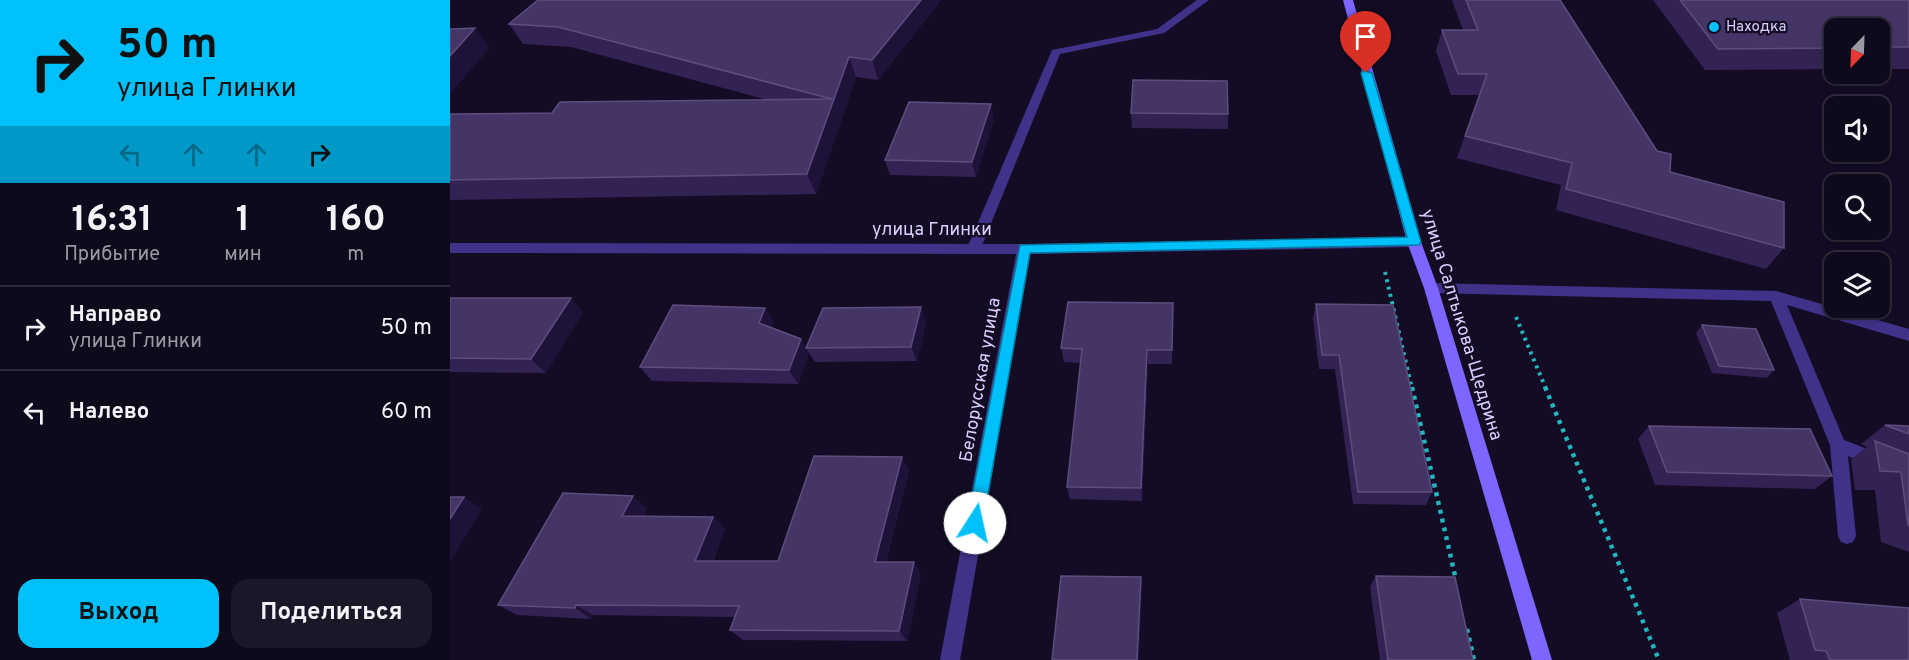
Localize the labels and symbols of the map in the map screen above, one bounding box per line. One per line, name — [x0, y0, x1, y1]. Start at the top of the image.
pin — [1340, 11, 1391, 73]
place label: Находка — [1726, 18, 1786, 37]
north arrow — [1824, 18, 1890, 84]
marker: Находка — [1707, 20, 1721, 34]
street label: улица Салтыкова-Щедрина — [1415, 207, 1507, 443]
street label: улица Глинки — [872, 219, 992, 242]
street label: Белорусская улица — [955, 296, 1007, 464]
position arrow — [943, 491, 1007, 555]

